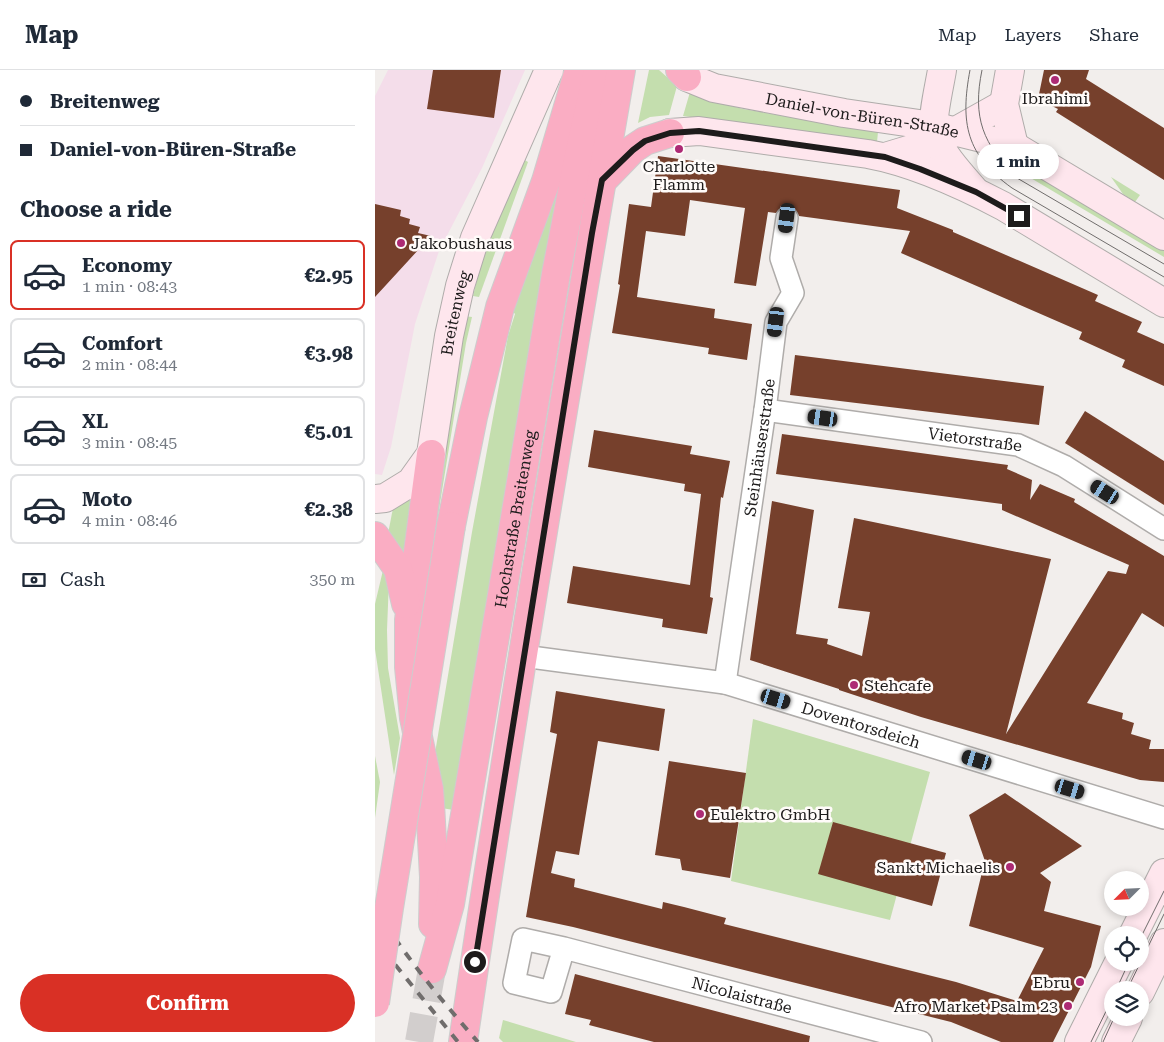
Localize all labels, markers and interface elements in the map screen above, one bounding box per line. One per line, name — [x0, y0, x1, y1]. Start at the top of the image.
text: Map — [25, 21, 79, 49]
text: Map — [938, 24, 977, 45]
text: Layers — [1005, 24, 1061, 45]
text: Share — [1089, 24, 1139, 45]
marker: Ibrahimi — [1049, 74, 1061, 86]
street label: Daniel-von-Büren-Straße — [764, 89, 961, 142]
place label: Ibrahimi — [1022, 89, 1088, 108]
text: Breitenweg — [50, 90, 160, 113]
text: Daniel-von-Büren-Straße — [50, 138, 296, 161]
marker: Charlotte Flamm — [673, 143, 685, 155]
callout: 1 min — [978, 144, 1060, 178]
text: 1 min — [996, 152, 1040, 171]
place label: Charlotte Flamm — [643, 157, 715, 194]
text: Choose a ride — [20, 197, 172, 222]
car — [777, 202, 796, 234]
route end — [1008, 205, 1030, 227]
place label: Jakobushaus — [411, 234, 513, 253]
marker: Jakobushaus — [395, 237, 407, 249]
icon: car — [22, 253, 67, 298]
text: Economy — [82, 254, 172, 277]
text: €2.95 — [304, 264, 353, 287]
street label: Breitenweg — [437, 267, 474, 357]
text: 1 min · 08:43 — [82, 277, 177, 296]
car — [766, 306, 785, 338]
icon: car — [22, 331, 67, 376]
text: Comfort — [82, 332, 163, 355]
text: €3.98 — [304, 342, 353, 365]
text: 2 min · 08:44 — [82, 355, 177, 374]
street label: Steinhäuserstraße — [740, 377, 778, 518]
car — [807, 408, 838, 428]
icon: car — [22, 409, 67, 454]
text: XL — [82, 410, 108, 433]
text: €5.01 — [304, 420, 353, 443]
street label: Vietorstraße — [927, 423, 1023, 455]
street label: Hochstraße Breitenweg — [490, 427, 539, 609]
text: 3 min · 08:45 — [82, 433, 177, 452]
car — [1088, 478, 1121, 506]
icon: car — [22, 487, 67, 532]
text: Moto — [82, 488, 132, 511]
text: €2.38 — [304, 498, 353, 521]
text: 4 min · 08:46 — [82, 511, 177, 530]
icon: cash — [20, 566, 48, 594]
text: Cash — [60, 568, 105, 591]
text: 350 m — [309, 570, 355, 589]
place label: Stehcafe — [864, 676, 931, 695]
marker: Stehcafe — [848, 679, 860, 691]
car — [759, 687, 792, 711]
street label: Doventorsdeich — [799, 698, 923, 752]
car — [960, 748, 993, 772]
car — [1053, 777, 1086, 801]
place label: Eulektro GmbH — [710, 805, 831, 824]
marker: Eulektro GmbH — [694, 808, 706, 820]
place label: Sankt Michaelis — [877, 858, 1000, 877]
marker: Sankt Michaelis — [1004, 861, 1016, 873]
north arrow — [1104, 871, 1149, 916]
map controls — [1104, 871, 1149, 1026]
button: locate — [1104, 926, 1149, 971]
route start — [464, 951, 486, 973]
street label: Nicolaistraße — [690, 973, 795, 1017]
place label: Ebru — [1033, 973, 1070, 992]
button: Confirm — [20, 974, 355, 1032]
marker: Ebru — [1074, 976, 1086, 988]
button: layers — [1104, 981, 1149, 1026]
place label: Afro Market Psalm 23 — [894, 997, 1058, 1016]
marker: Afro Market Psalm 23 — [1062, 1000, 1074, 1012]

